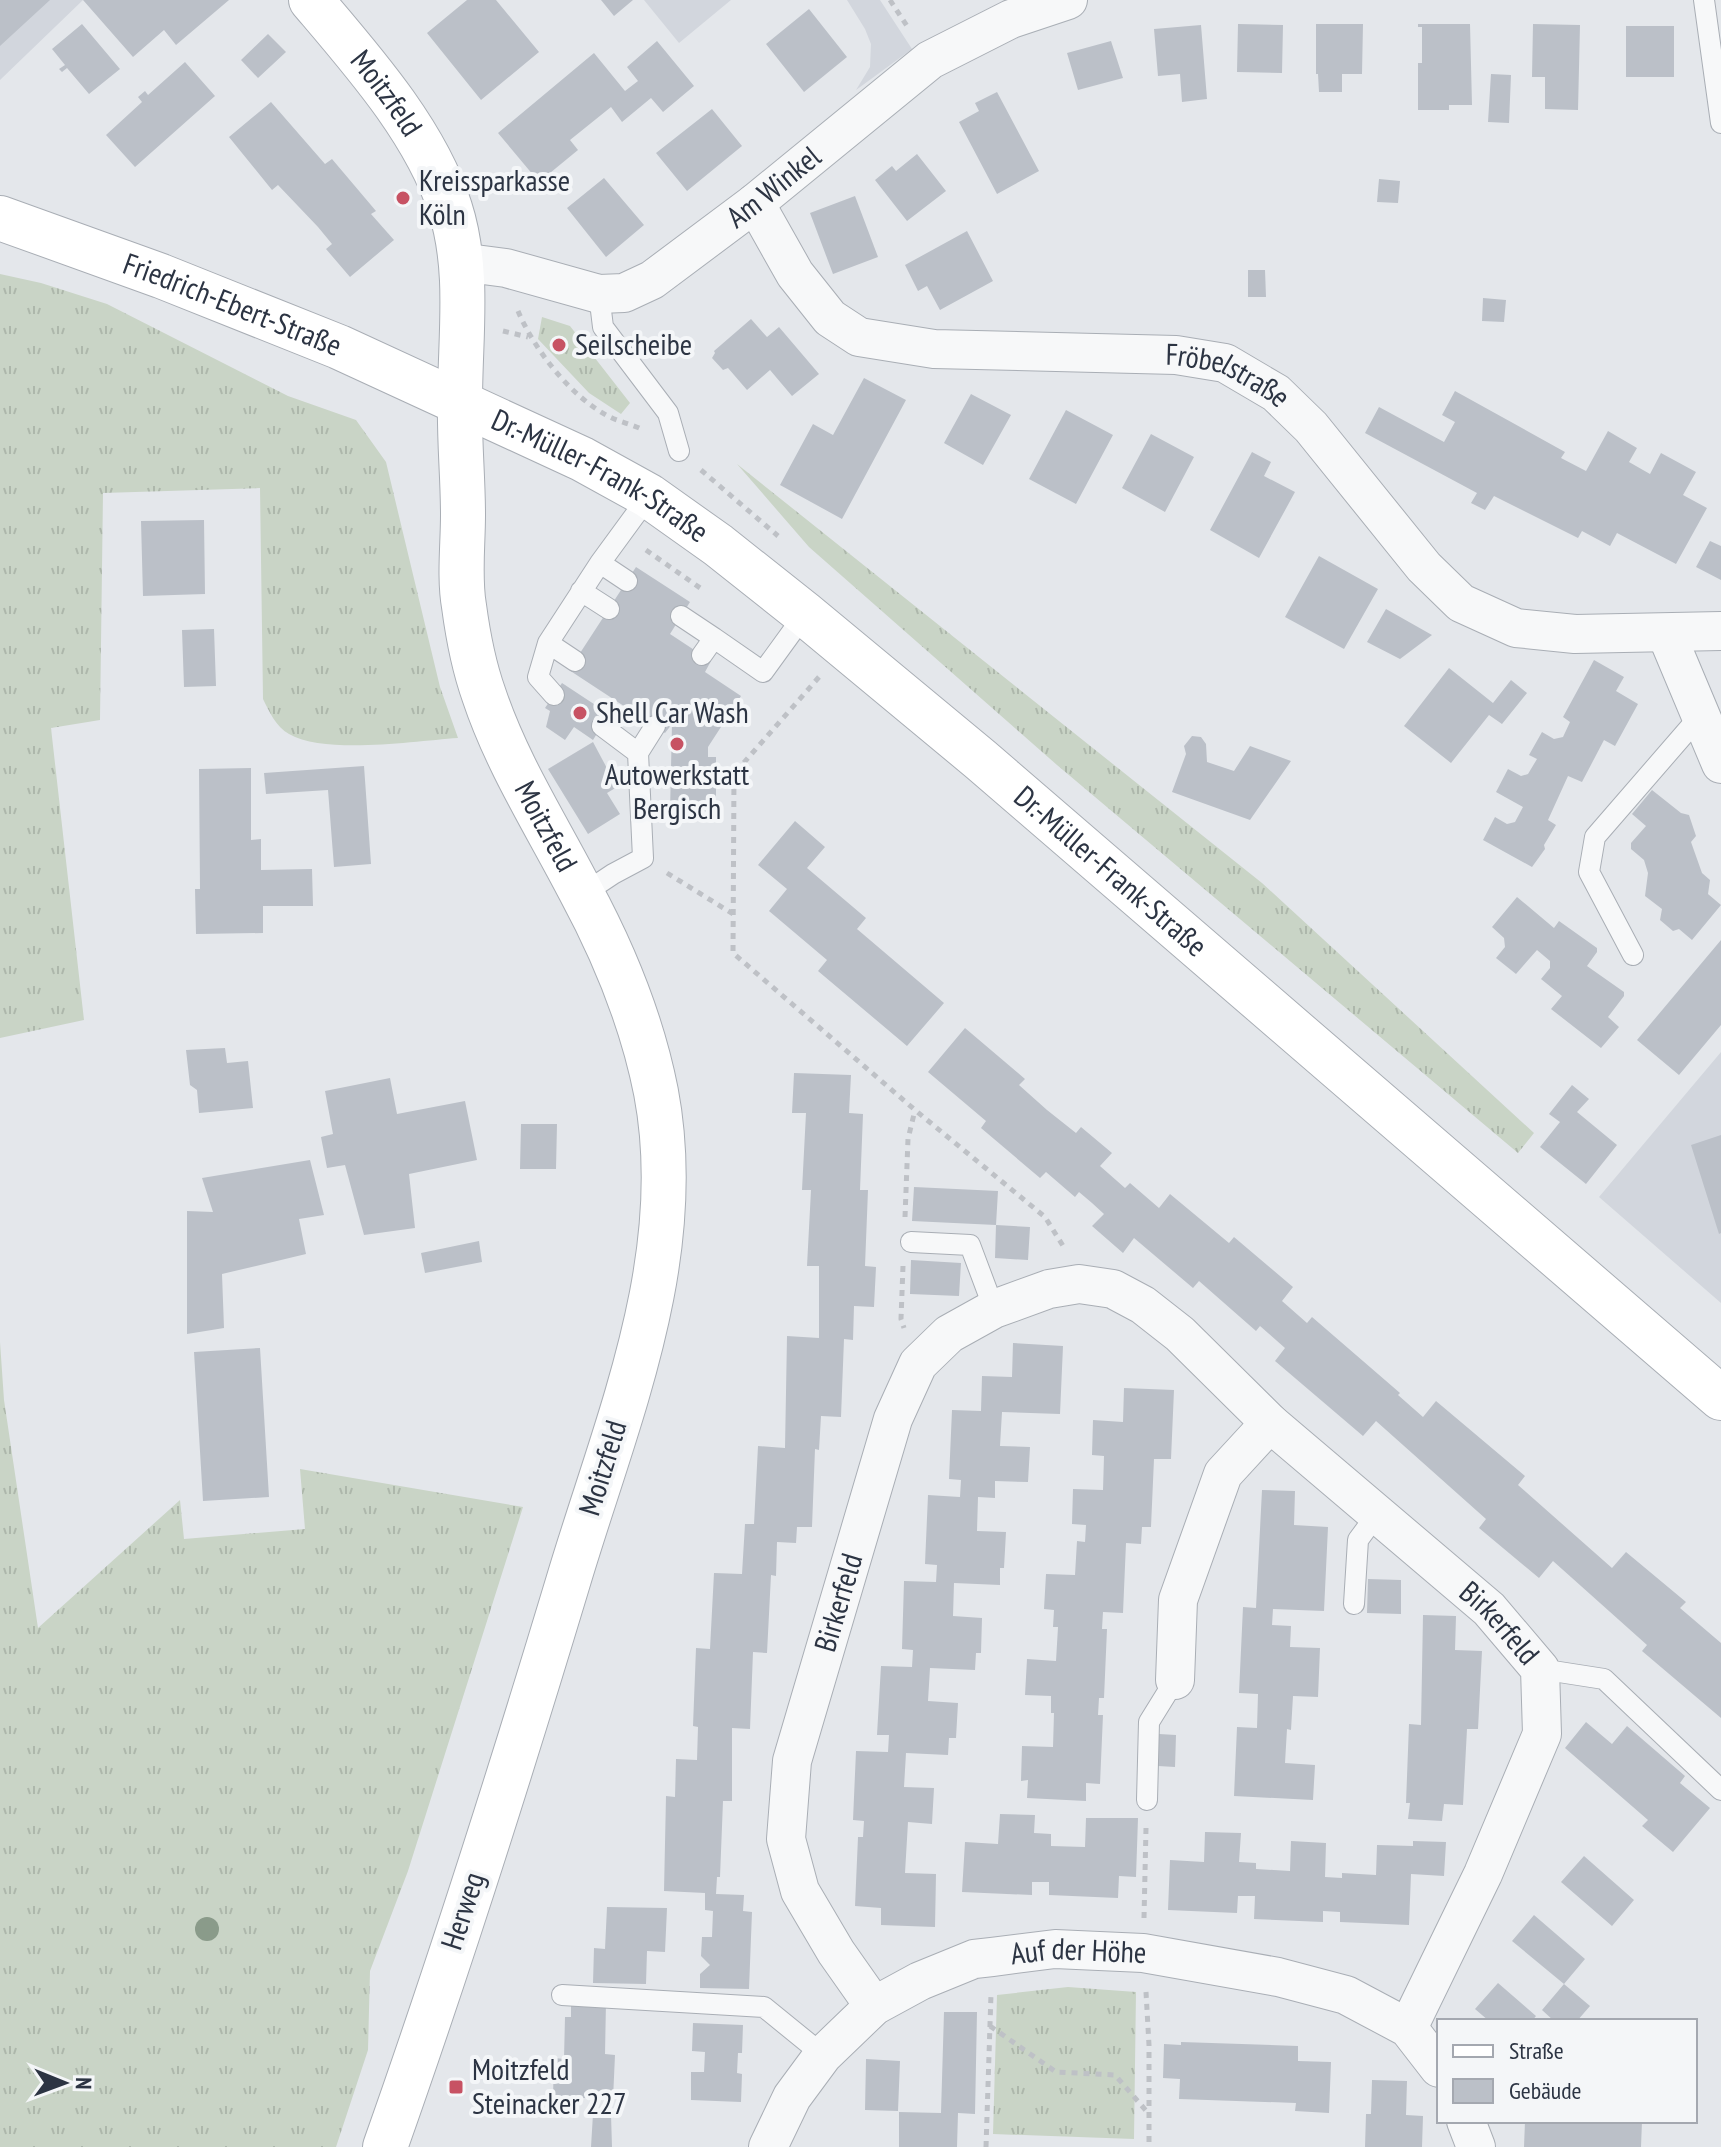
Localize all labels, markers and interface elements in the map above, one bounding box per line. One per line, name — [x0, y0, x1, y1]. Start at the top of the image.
street label: Moitzfeld — [343, 41, 432, 143]
street label: Am Winkel — [718, 136, 828, 236]
place label: Kreissparkasse Köln — [419, 160, 570, 233]
marker: Kreissparkasse Köln — [394, 189, 412, 207]
street label: Friedrich-Ebert-Straße — [118, 243, 348, 364]
place label: Seilscheibe — [575, 324, 692, 363]
street label: Fröbelstraße — [1165, 334, 1300, 415]
marker: Seilscheibe — [550, 336, 568, 354]
street label: Dr.-Müller-Frank-Straße — [486, 399, 717, 550]
place label: Shell Car Wash — [596, 692, 749, 731]
marker: Shell Car Wash — [571, 704, 589, 722]
marker: Autowerkstatt Bergisch — [668, 735, 686, 753]
place label: Autowerkstatt Bergisch — [605, 754, 750, 827]
street label: Moitzfeld — [507, 774, 588, 878]
street label: Dr.-Müller-Frank-Straße — [1007, 776, 1216, 964]
street label: Moitzfeld — [569, 1415, 634, 1520]
street label: Birkerfeld — [804, 1548, 870, 1656]
street label: Birkerfeld — [1452, 1572, 1549, 1672]
street label: Herweg — [431, 1867, 492, 1954]
street label: Auf der Höhe — [1008, 1928, 1147, 1972]
legend — [1437, 2019, 1697, 2123]
text: Straße — [1509, 2035, 1564, 2066]
north arrow — [24, 2043, 104, 2123]
place label: Moitzfeld Steinacker 227 — [472, 2049, 626, 2122]
text: Gebäude — [1509, 2075, 1581, 2106]
text: N — [70, 2077, 98, 2090]
marker: Moitzfeld Steinacker 227 — [447, 2078, 465, 2096]

